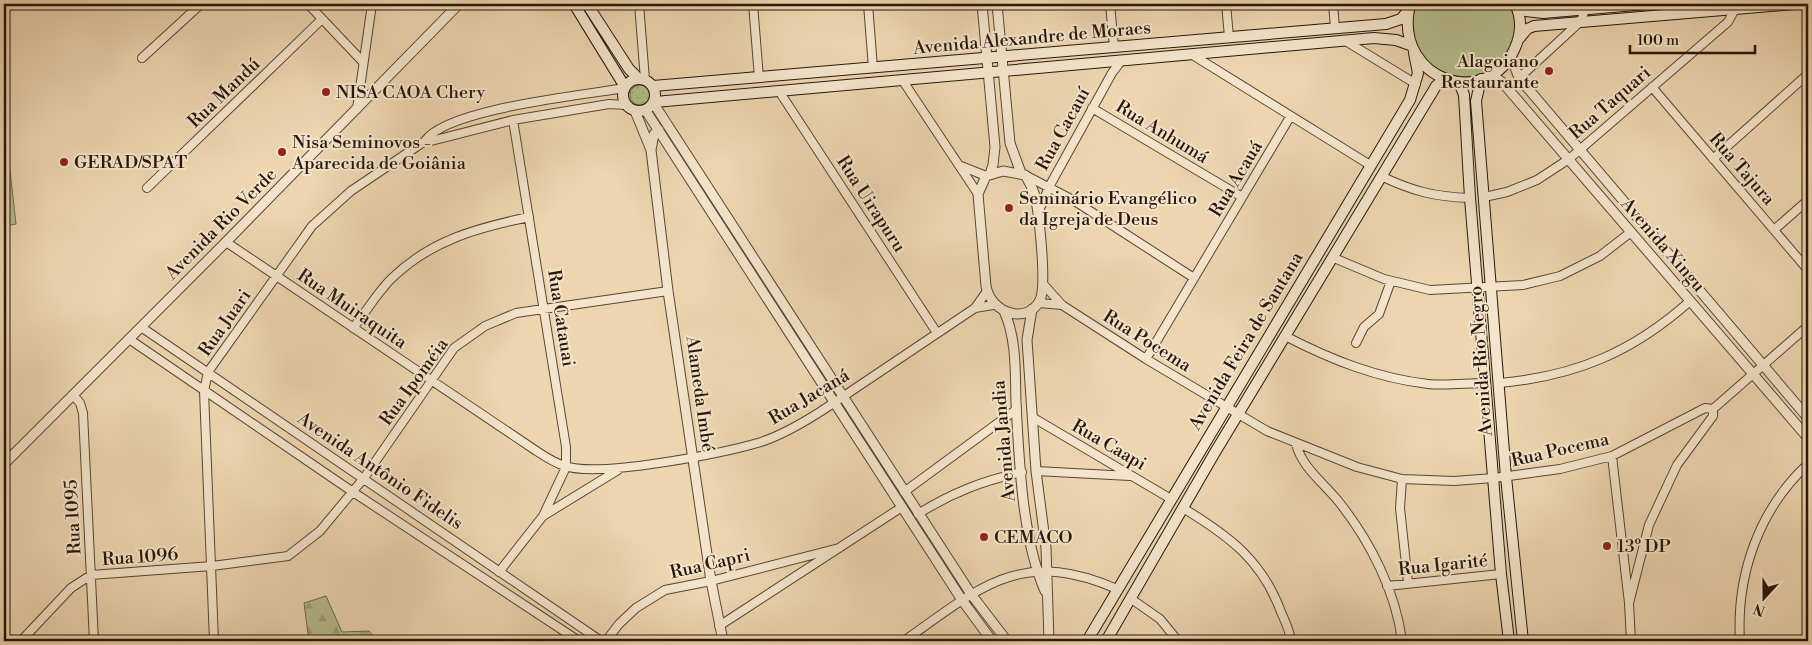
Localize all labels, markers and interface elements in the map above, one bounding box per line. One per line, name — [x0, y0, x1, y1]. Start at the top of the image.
street label: Avenida Alexandre de Moraes — [911, 16, 1152, 60]
scale bar — [1630, 22, 1754, 54]
text: 100 m — [1637, 31, 1679, 50]
place label: Alagoiano Restaurante — [1441, 50, 1539, 94]
street label: Rua Mandú — [183, 52, 266, 133]
street label: Rua Taquari — [1564, 61, 1656, 145]
marker: Alagoiano Restaurante — [1543, 65, 1555, 77]
place label: NISA CAOA Chery — [336, 81, 485, 104]
street label: Rua Cacauí — [1031, 83, 1096, 175]
marker: NISA CAOA Chery — [320, 86, 332, 98]
street label: Rua Anhumá — [1111, 95, 1213, 169]
street label: Rua Tajura — [1704, 128, 1780, 211]
place label: Nisa Seminovos - Aparecida de Goiânia — [291, 131, 467, 175]
street label: Rua Acauá — [1204, 136, 1268, 221]
marker: Nisa Seminovos - Aparecida de Goiânia — [276, 146, 288, 158]
place label: GERAD/SPAT — [74, 151, 187, 174]
street label: Rua Uirapuru — [831, 151, 911, 257]
marker: GERAD/SPAT — [58, 156, 70, 168]
street label: Avenida Rio Verde — [160, 163, 282, 285]
place label: Seminário Evangélico da Igreja de Deus — [1019, 187, 1197, 231]
street label: Avenida Xingu — [1615, 192, 1711, 297]
marker: Seminário Evangélico da Igreja de Deus — [1003, 202, 1015, 214]
street label: Avenida Feira de Santana — [1183, 247, 1309, 435]
street label: Rua Muiraquita — [293, 264, 412, 355]
street label: Rua Catauai — [542, 268, 580, 368]
street label: Rua Juari — [194, 285, 256, 361]
street label: Avenida Rio Negro — [1464, 285, 1498, 438]
street label: Rua Pocema — [1099, 305, 1196, 378]
street label: Rua Ipoméia — [374, 333, 454, 430]
street label: Alameda Imbé — [680, 334, 720, 453]
street label: Rua Jacaná — [764, 363, 854, 430]
street label: Avenida Jandia — [987, 378, 1021, 504]
street label: Avenida Antônio Fidelis — [292, 406, 467, 535]
street label: Rua Caapi — [1068, 414, 1150, 476]
street label: Rua Pocema — [1509, 427, 1612, 472]
street label: Rua 1095 — [60, 479, 86, 555]
place label: CEMACO — [994, 526, 1073, 549]
marker: CEMACO — [978, 531, 990, 543]
place label: 13º DP — [1617, 535, 1671, 558]
marker: 13º DP — [1601, 540, 1613, 552]
street label: Rua 1096 — [101, 543, 179, 571]
street label: Rua Capri — [668, 544, 752, 584]
street label: Rua Igarité — [1397, 549, 1489, 581]
north arrow — [1740, 572, 1790, 622]
text: N — [1751, 599, 1768, 620]

